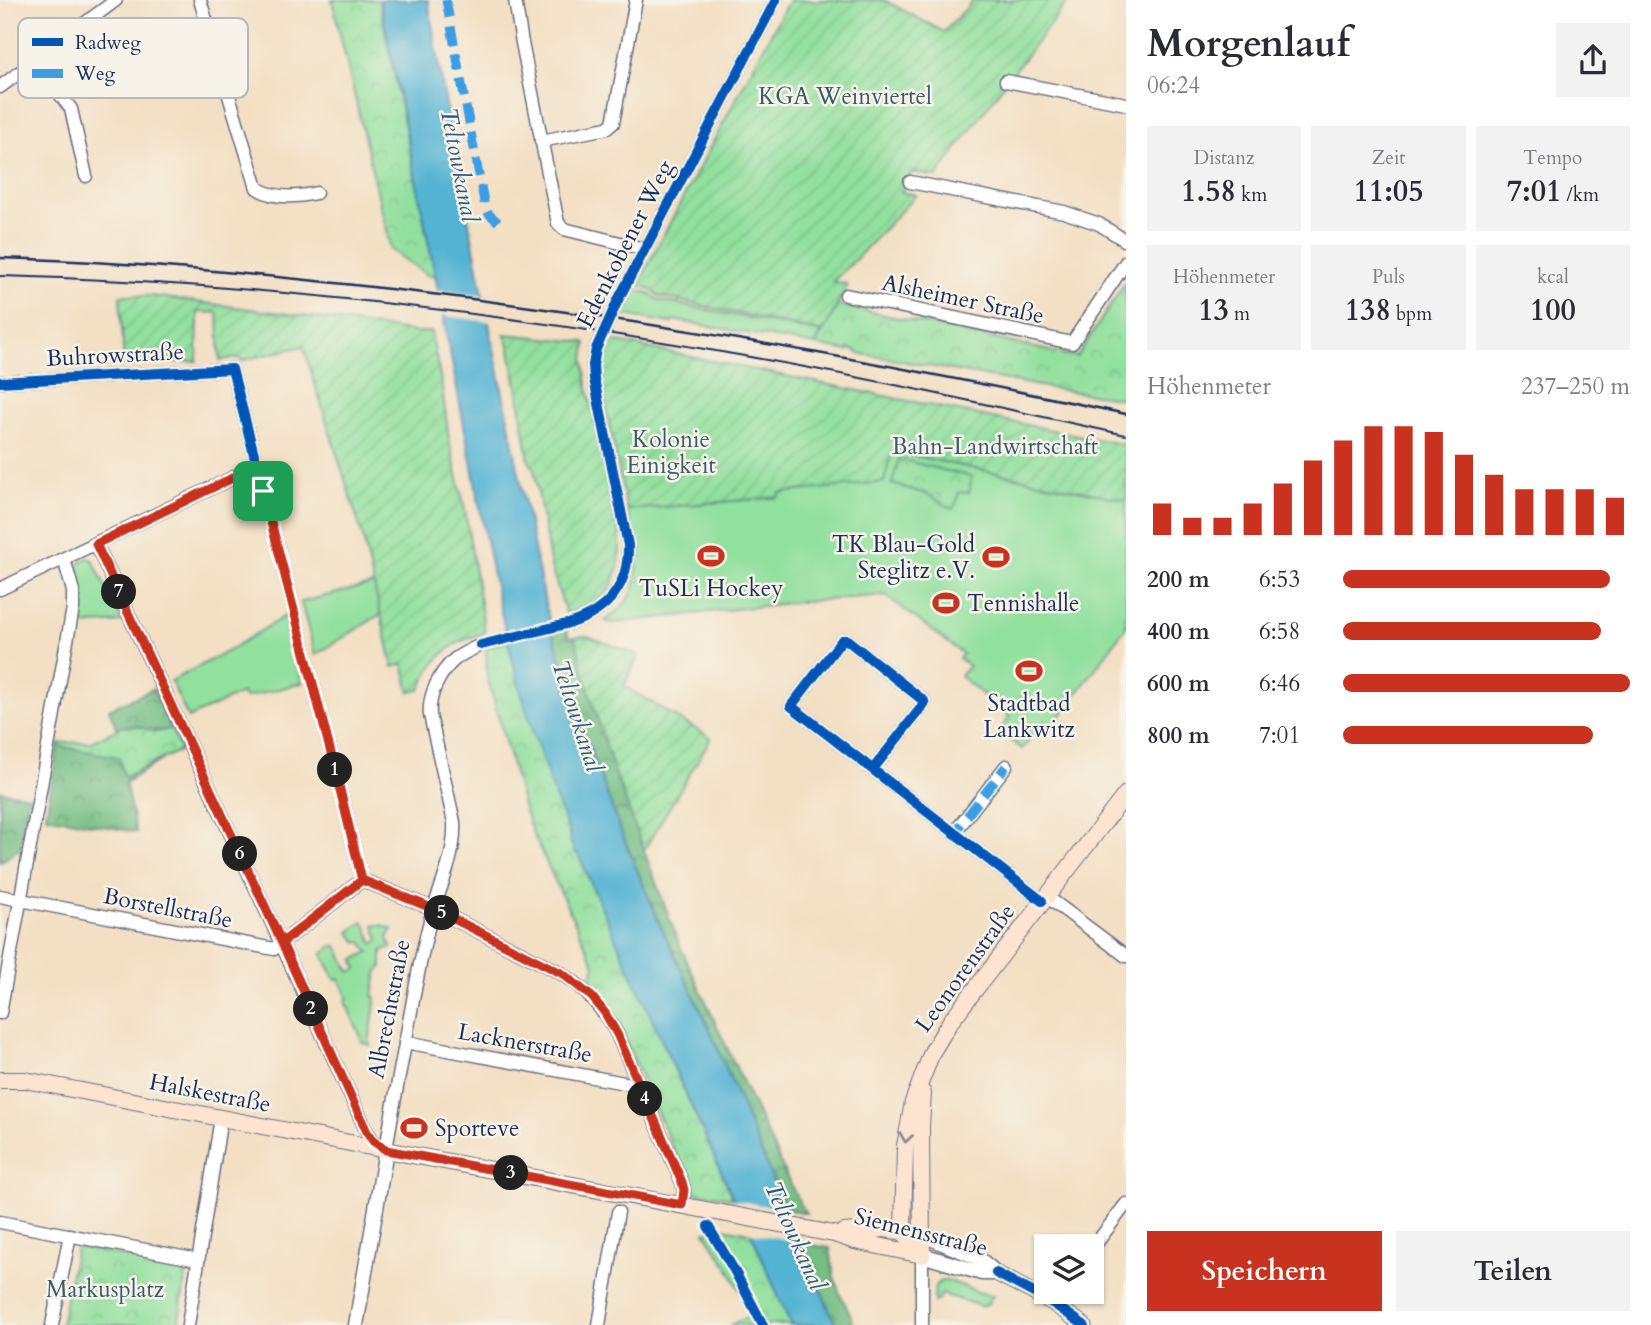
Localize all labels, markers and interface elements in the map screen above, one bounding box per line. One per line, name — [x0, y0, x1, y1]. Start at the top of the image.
legend — [18, 18, 248, 98]
text: Morgenlauf — [1147, 18, 1350, 70]
button: share — [1556, 23, 1630, 97]
text: Radweg — [75, 30, 141, 56]
text: Weg — [74, 61, 116, 87]
text: 06:24 — [1147, 70, 1200, 101]
park label: KGA Weinviertel — [758, 81, 932, 112]
water label: Teltowkanal — [432, 105, 487, 226]
text: Distanz — [1194, 145, 1254, 171]
text: Zeit — [1372, 145, 1405, 171]
text: Tempo — [1523, 145, 1582, 171]
street label: Edenkobener Weg — [569, 155, 681, 333]
text: 1.58 — [1181, 171, 1236, 212]
text: 11:05 — [1353, 171, 1424, 212]
text: 7:01 — [1507, 171, 1561, 212]
text: km — [1236, 182, 1267, 208]
text: /km — [1561, 182, 1599, 208]
text: Höhenmeter — [1173, 264, 1275, 290]
text: Puls — [1372, 264, 1405, 290]
text: kcal — [1537, 264, 1569, 290]
street label: Alsheimer Straße — [879, 267, 1047, 331]
text: 13 — [1198, 290, 1229, 331]
text: 138 — [1345, 290, 1391, 331]
text: 100 — [1530, 290, 1576, 331]
text: m — [1229, 301, 1250, 327]
text: bpm — [1391, 301, 1432, 327]
street label: Buhrowstraße — [45, 336, 185, 374]
text: Höhenmeter — [1147, 371, 1271, 402]
text: 237–250 m — [1521, 371, 1630, 402]
park label: Kolonie Einigkeit — [626, 424, 716, 481]
park label: Bahn-Landwirtschaft — [892, 431, 1098, 462]
pin — [233, 461, 293, 521]
icon: arrive — [244, 472, 282, 510]
place label: TK Blau-Gold Steglitz e.V. — [832, 529, 976, 586]
sports icon: TuSLi Hockey — [696, 541, 726, 571]
sports icon: TK Blau-Gold Steglitz e.V. — [981, 542, 1011, 572]
text: 200 m — [1147, 564, 1210, 595]
text: 6:53 — [1259, 564, 1300, 595]
place label: TuSLi Hockey — [639, 573, 783, 604]
pin: 7 — [102, 574, 136, 610]
text: 7 — [114, 578, 123, 604]
sports icon: Tennishalle — [931, 588, 961, 618]
place label: Tennishalle — [967, 588, 1079, 619]
text: 400 m — [1147, 616, 1210, 647]
text: 6:58 — [1259, 616, 1300, 647]
water label: Teltowkanal — [543, 656, 611, 778]
sports icon: Stadtbad Lankwitz — [1014, 656, 1044, 686]
text: 600 m — [1147, 668, 1210, 699]
text: 6:46 — [1259, 668, 1300, 699]
place label: Stadtbad Lankwitz — [983, 688, 1075, 745]
text: 800 m — [1147, 720, 1210, 751]
text: 7:01 — [1259, 720, 1300, 751]
pin: 1 — [318, 752, 352, 788]
text: 1 — [330, 756, 339, 782]
pin: 6 — [222, 836, 258, 872]
text: 6 — [235, 840, 244, 866]
street label: Borstellstraße — [101, 880, 235, 936]
pin: 5 — [424, 895, 460, 930]
street label: Leonorenstraße — [908, 898, 1022, 1038]
text: 5 — [437, 899, 446, 925]
street label: Albrechtstraße — [360, 937, 418, 1081]
pin: 2 — [294, 992, 328, 1026]
text: 2 — [306, 995, 315, 1021]
street label: Lacknerstraße — [455, 1016, 595, 1070]
street label: Halskestraße — [147, 1066, 273, 1120]
pin: 4 — [628, 1082, 662, 1116]
text: 4 — [640, 1085, 649, 1111]
sports icon: Sporteve — [399, 1113, 429, 1143]
place label: Sporteve — [435, 1113, 519, 1144]
one-way arrow — [899, 1132, 914, 1144]
pin: 3 — [494, 1156, 528, 1190]
text: 3 — [506, 1159, 515, 1185]
water label: Teltowkanal — [756, 1176, 834, 1297]
street label: Siemensstraße — [851, 1200, 991, 1264]
button: Speichern — [1147, 1231, 1382, 1311]
button: Teilen — [1396, 1231, 1630, 1311]
map controls — [1034, 1234, 1104, 1304]
button: layers — [1034, 1234, 1104, 1304]
park label: Markusplatz — [46, 1274, 164, 1305]

